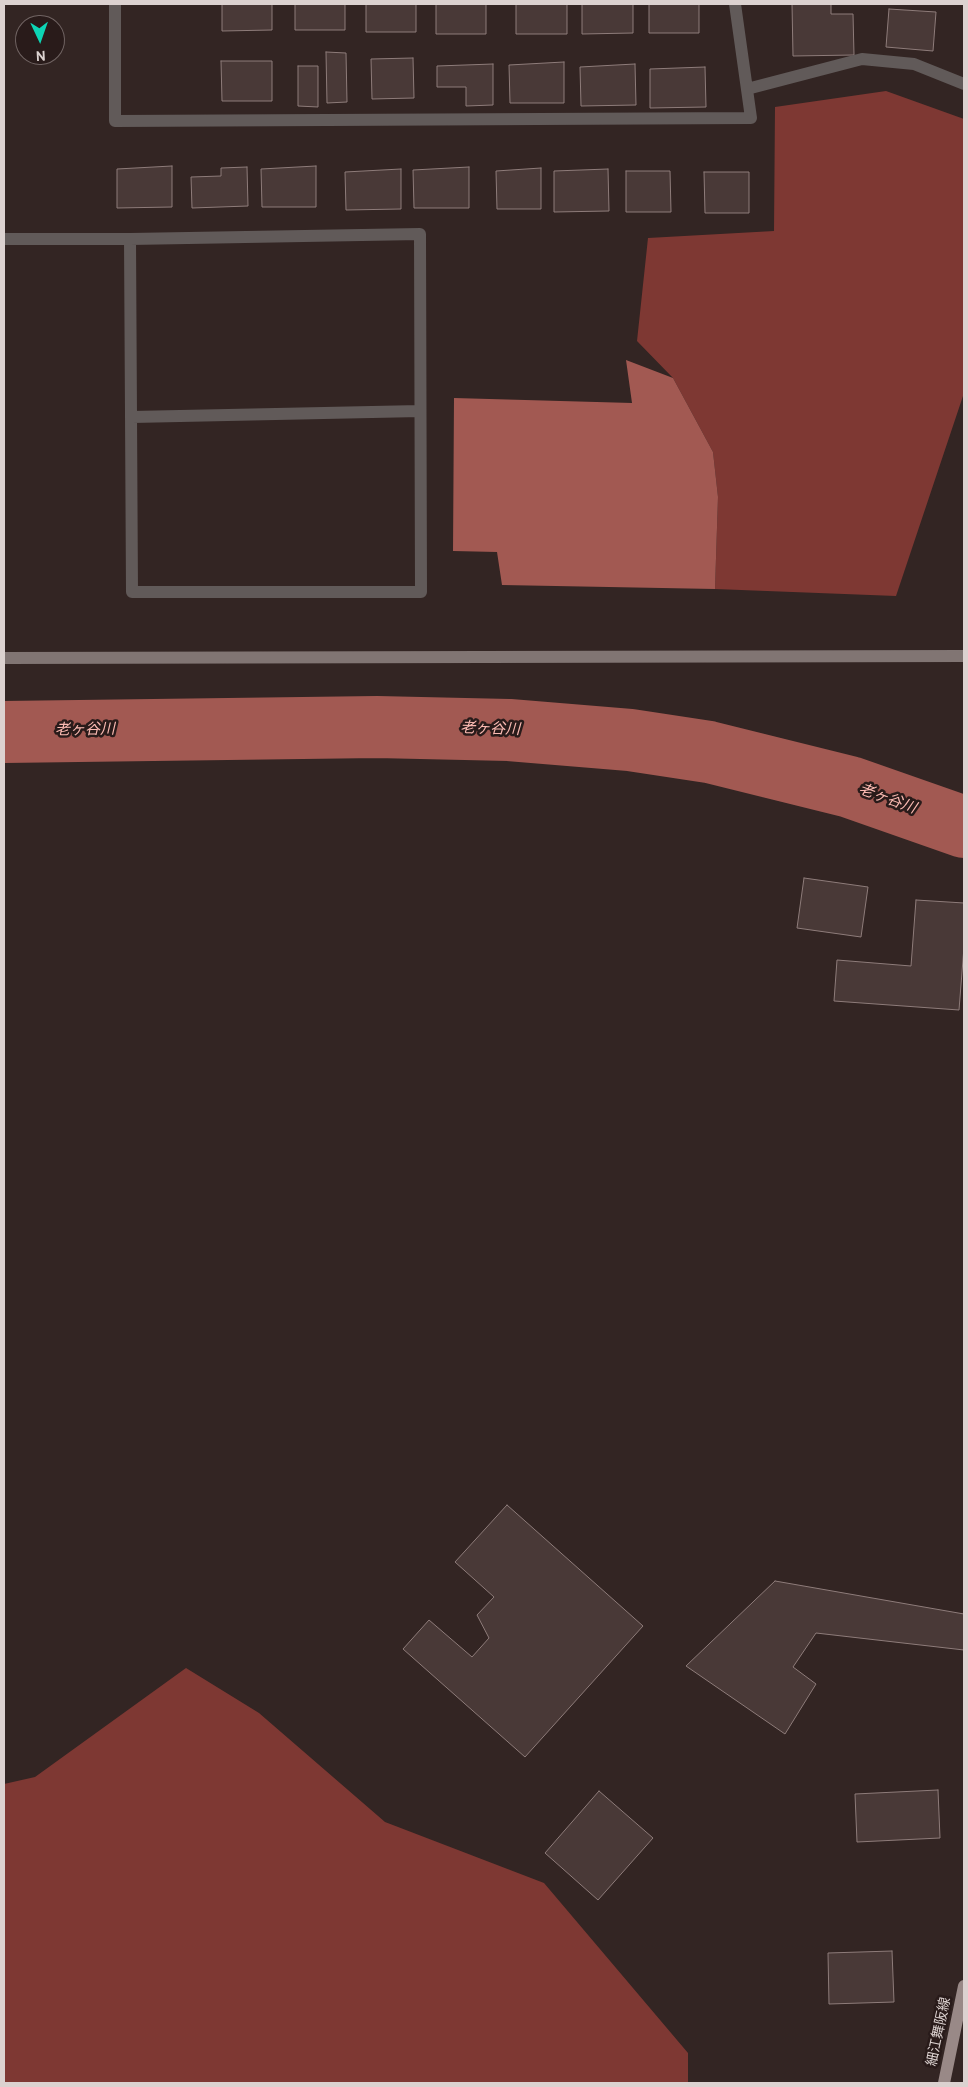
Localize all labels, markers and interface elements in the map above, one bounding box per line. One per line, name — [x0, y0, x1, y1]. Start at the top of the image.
north arrow — [15, 15, 65, 65]
text: N — [35, 46, 46, 63]
water label: 老ヶ谷川 — [460, 720, 520, 740]
water label: 老ヶ谷川 — [55, 721, 115, 741]
water label: 老ヶ谷川 — [856, 781, 918, 819]
street label: 細江舞阪線 — [925, 1996, 955, 2068]

